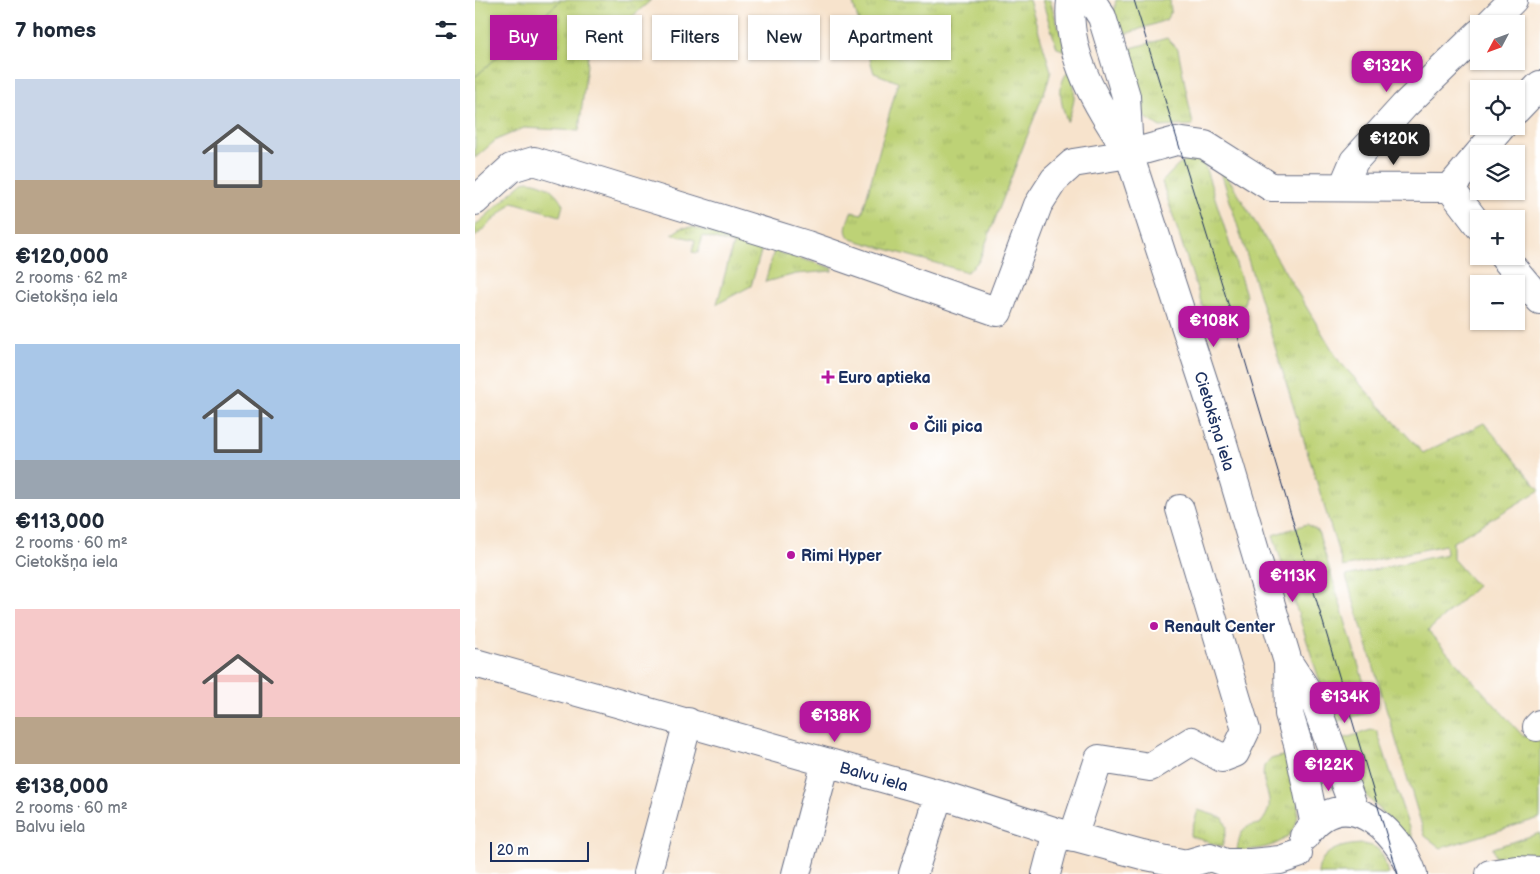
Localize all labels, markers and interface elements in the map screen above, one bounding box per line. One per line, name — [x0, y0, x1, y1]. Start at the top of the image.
chip: Buy — [490, 15, 557, 60]
chip: Rent — [567, 15, 642, 60]
chip: Filters — [652, 15, 738, 60]
chip: New — [748, 15, 820, 60]
chip: Apartment — [830, 15, 951, 60]
north arrow — [1470, 15, 1525, 70]
map controls — [1470, 15, 1525, 330]
icon: filters — [432, 16, 460, 44]
text: 7 homes — [15, 18, 96, 43]
pin: €132K — [1352, 51, 1422, 93]
text: €132K — [1363, 57, 1411, 76]
button: locate — [1470, 80, 1525, 135]
icon: home — [193, 111, 283, 201]
pin: €120K — [1359, 124, 1429, 166]
text: €120K — [1370, 130, 1418, 149]
button: layers — [1470, 145, 1525, 200]
button: + — [1470, 210, 1525, 265]
text: €120,000 — [15, 244, 109, 269]
text: 2 rooms · 62 m² — [15, 269, 128, 288]
button: − — [1470, 275, 1525, 330]
text: Cietokšņa iela — [15, 288, 118, 307]
pin: €108K — [1179, 306, 1249, 348]
text: €108K — [1189, 312, 1239, 331]
place label: Euro aptieka — [838, 369, 931, 388]
street label: Cietokšņa iela — [1189, 369, 1238, 473]
marker: Euro aptieka — [822, 371, 834, 383]
icon: home — [193, 376, 283, 466]
place label: Čili pica — [924, 415, 983, 437]
marker: Čili pica — [908, 420, 920, 432]
text: €113,000 — [15, 509, 105, 534]
text: 2 rooms · 60 m² — [15, 534, 128, 553]
place label: Rimi Hyper — [801, 547, 882, 566]
marker: Rimi Hyper — [785, 549, 797, 561]
text: Cietokšņa iela — [15, 553, 118, 572]
pin: €113K — [1258, 560, 1328, 603]
text: €113K — [1270, 567, 1316, 586]
place label: Renault Center — [1164, 618, 1276, 637]
marker: Renault Center — [1148, 620, 1160, 632]
icon: home — [193, 641, 283, 731]
pin: €134K — [1310, 682, 1380, 724]
text: €134K — [1321, 688, 1369, 707]
pin: €138K — [800, 700, 870, 743]
text: €138K — [811, 707, 859, 726]
pin: €122K — [1294, 750, 1364, 792]
text: €122K — [1305, 756, 1353, 775]
street label: Balvu iela — [837, 759, 910, 796]
text: €138,000 — [15, 774, 108, 799]
text: 2 rooms · 60 m² — [15, 799, 128, 818]
text: Balvu iela — [15, 818, 85, 837]
scale bar — [490, 839, 589, 862]
text: 20 m — [497, 842, 529, 859]

